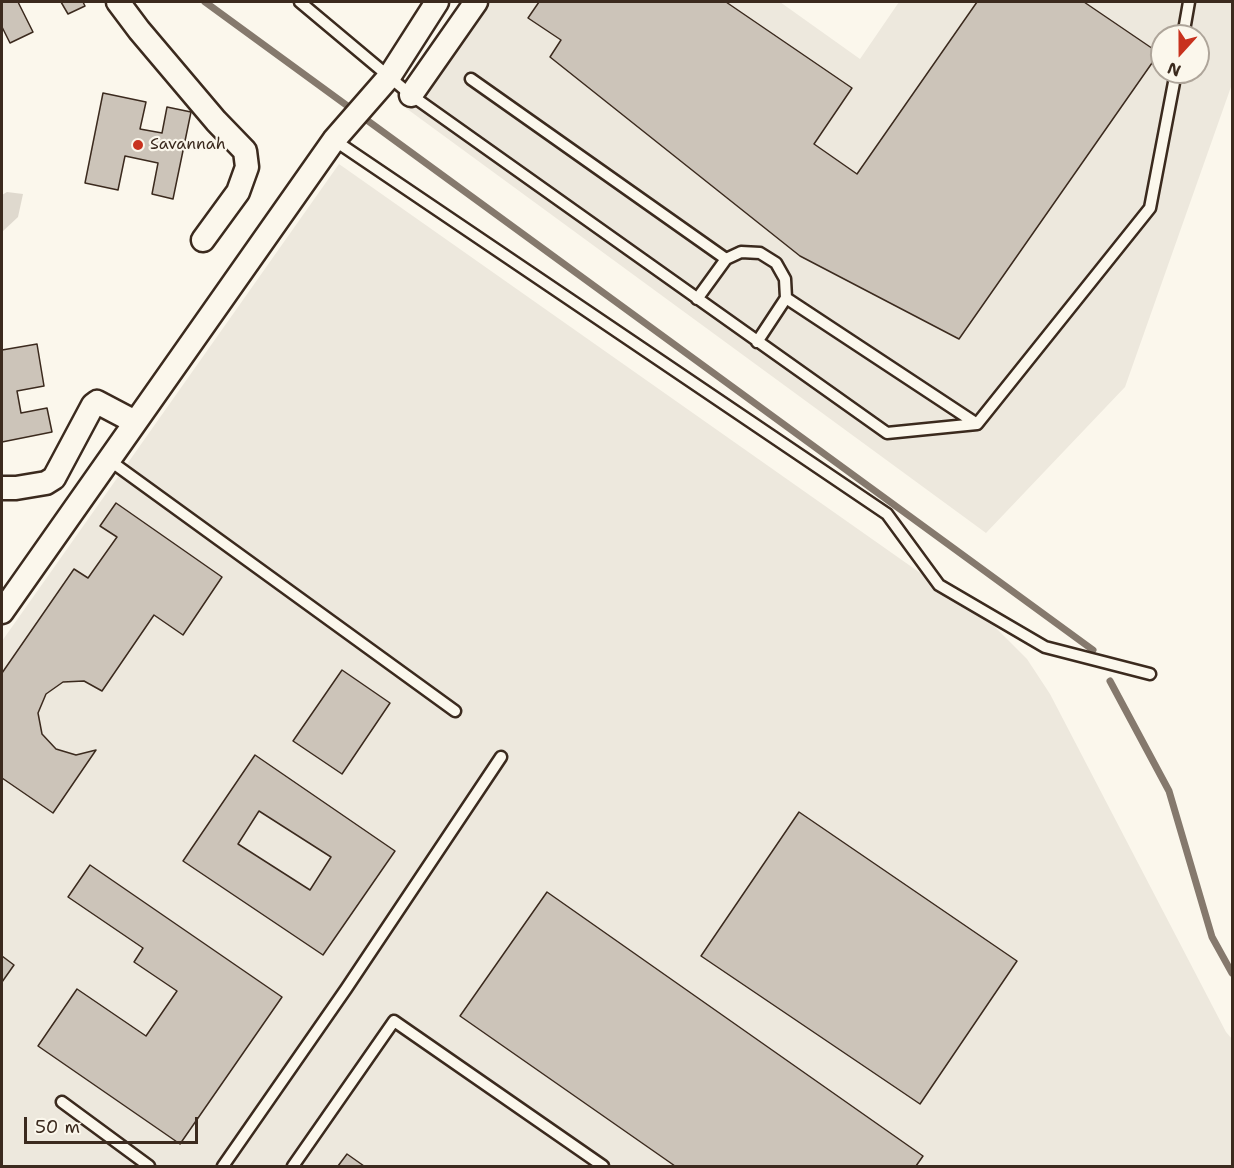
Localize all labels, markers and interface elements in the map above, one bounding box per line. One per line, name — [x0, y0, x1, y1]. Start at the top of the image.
north arrow — [1150, 24, 1210, 84]
text: N — [1164, 57, 1184, 81]
place label: Savannah — [150, 135, 226, 155]
marker: Savannah — [131, 138, 145, 152]
scale bar — [27, 1105, 201, 1143]
text: 50 m — [35, 1115, 80, 1139]

